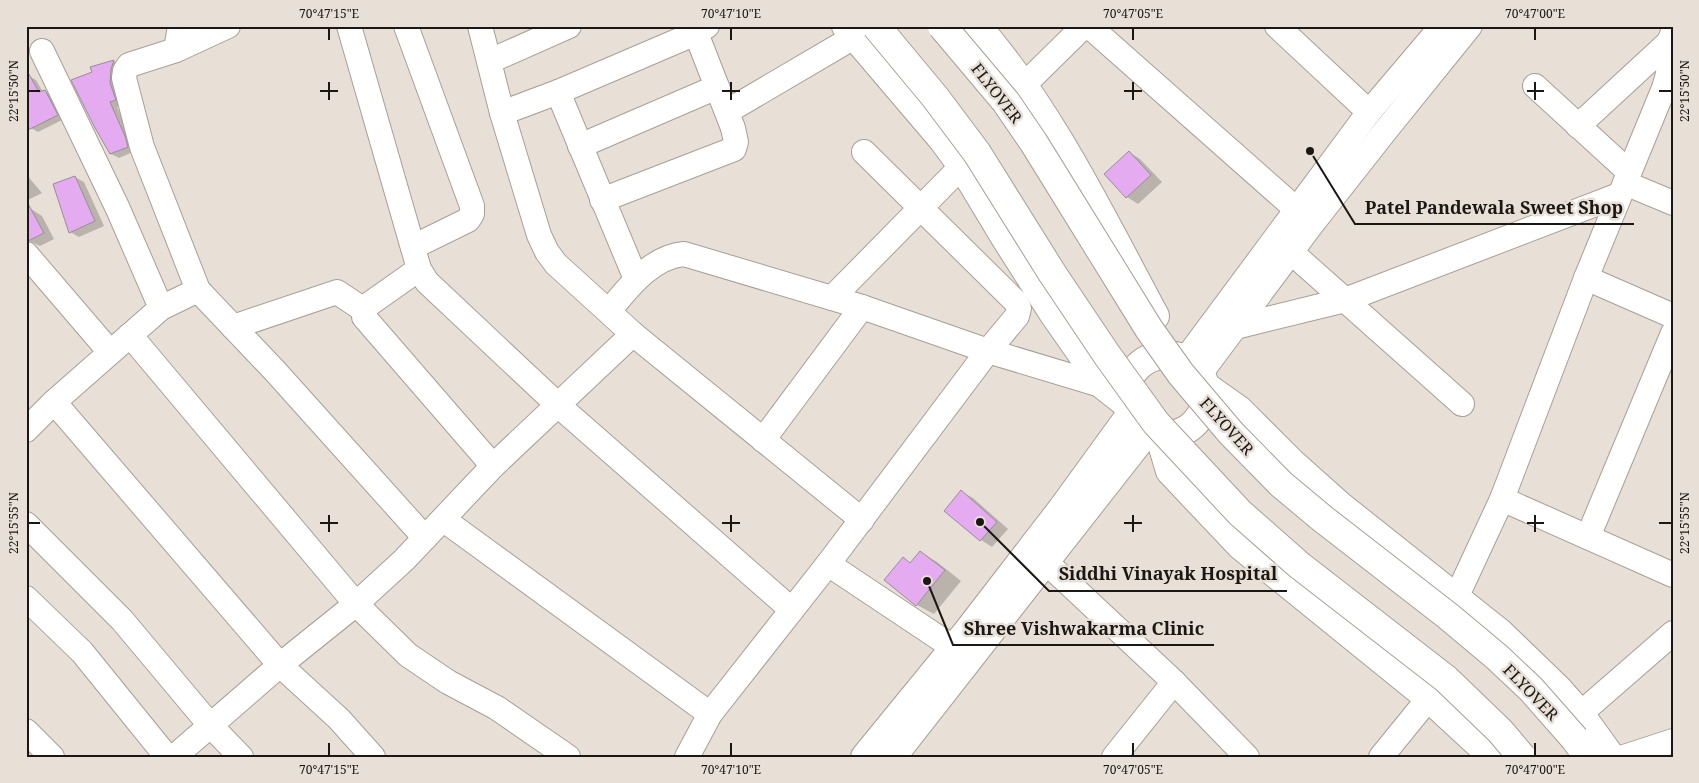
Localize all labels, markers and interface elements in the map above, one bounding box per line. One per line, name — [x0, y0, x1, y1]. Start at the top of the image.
text: 70°47'15"E — [299, 5, 359, 22]
text: 70°47'10"E — [701, 5, 761, 22]
text: 70°47'05"E — [1103, 5, 1163, 22]
text: 70°47'00"E — [1505, 5, 1565, 22]
street label: FLYOVER — [967, 58, 1028, 128]
text: 22°15'50"N — [5, 60, 22, 122]
text: 22°15'50"N — [1676, 60, 1693, 122]
callout: Patel Pandewala Sweet Shop — [1355, 191, 1634, 224]
text: Patel Pandewala Sweet Shop — [1365, 195, 1623, 219]
street label: FLYOVER — [1195, 392, 1259, 460]
text: 22°15'55"N — [5, 492, 22, 554]
text: 22°15'55"N — [1676, 492, 1693, 554]
callout: Siddhi Vinayak Hospital — [1049, 558, 1287, 591]
text: Siddhi Vinayak Hospital — [1059, 561, 1278, 585]
callout: Shree Vishwakarma Clinic — [953, 612, 1214, 645]
text: Shree Vishwakarma Clinic — [964, 616, 1204, 640]
street label: FLYOVER — [1498, 659, 1564, 725]
text: 70°47'15"E — [299, 761, 359, 778]
text: 70°47'10"E — [701, 761, 761, 778]
text: 70°47'05"E — [1103, 761, 1163, 778]
text: 70°47'00"E — [1505, 761, 1565, 778]

